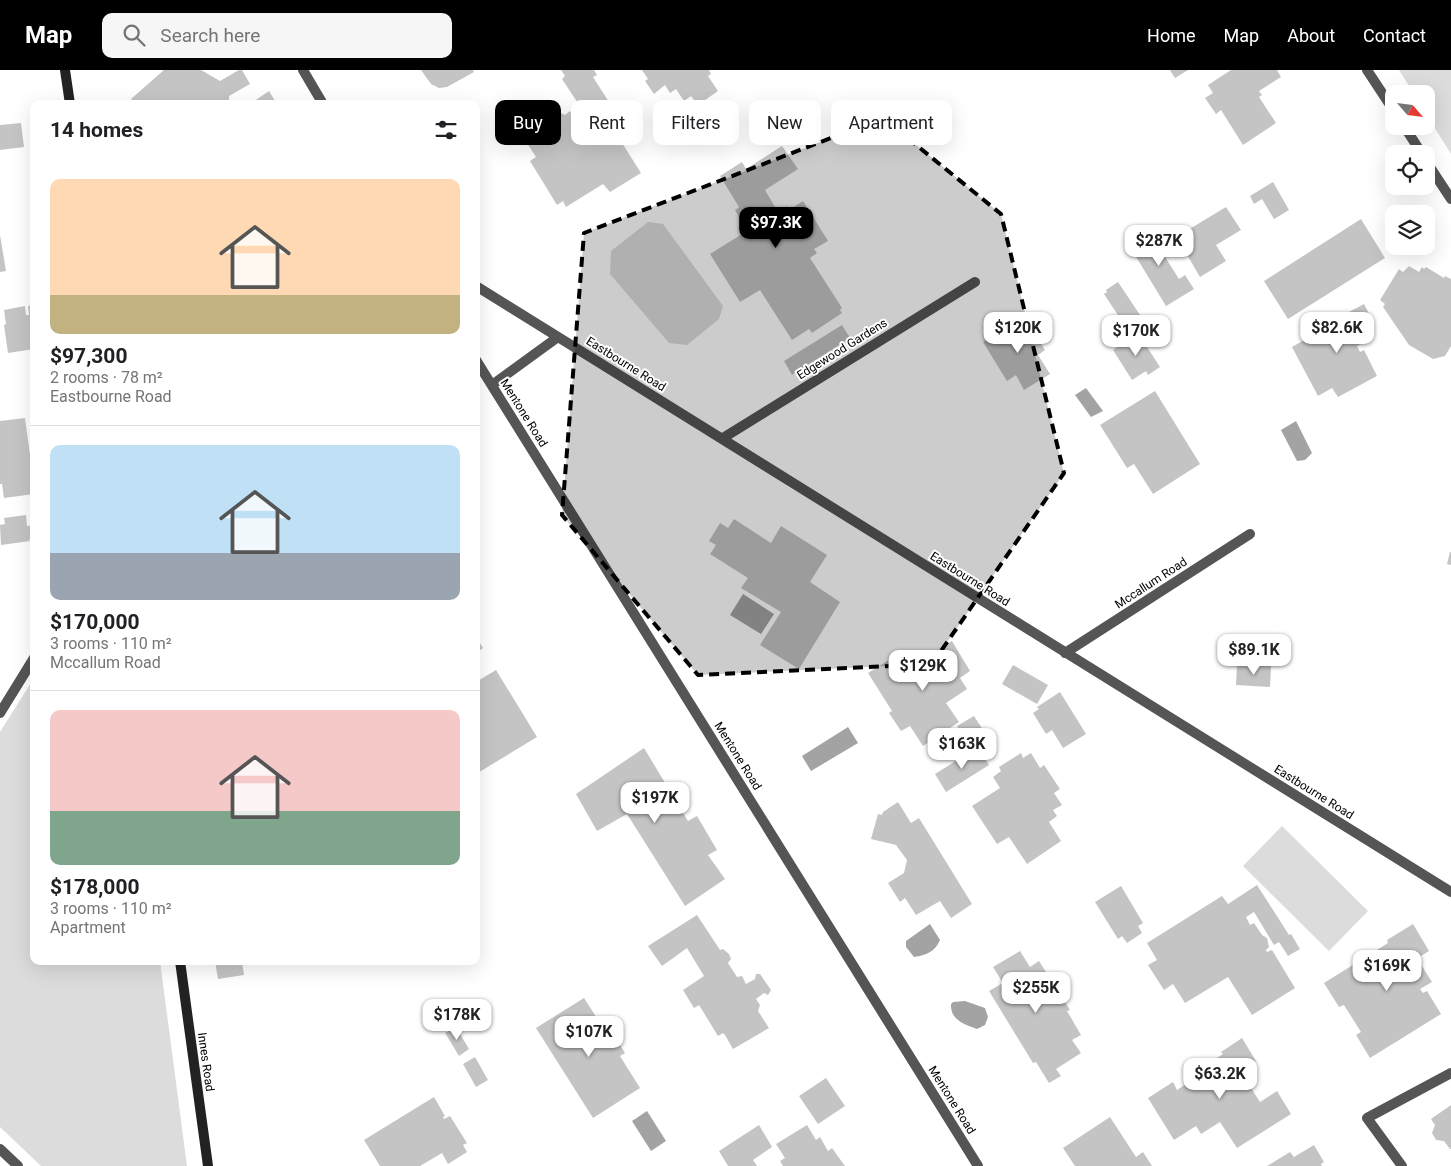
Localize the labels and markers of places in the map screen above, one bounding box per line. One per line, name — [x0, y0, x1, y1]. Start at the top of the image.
pin: $97.3K — [735, 206, 817, 249]
pin: $287K — [1124, 224, 1194, 267]
pin: $120K — [983, 312, 1053, 354]
pin: $82.6K — [1296, 312, 1378, 354]
pin: $170K — [1101, 314, 1171, 357]
pin: $89.1K — [1213, 634, 1295, 676]
pin: $129K — [888, 650, 958, 692]
pin: $163K — [927, 728, 997, 770]
pin: $197K — [620, 782, 690, 824]
pin: $169K — [1352, 950, 1422, 992]
pin: $255K — [1001, 972, 1071, 1014]
pin: $178K — [422, 998, 492, 1041]
pin: $107K — [554, 1016, 624, 1058]
pin: $63.2K — [1179, 1058, 1261, 1100]

